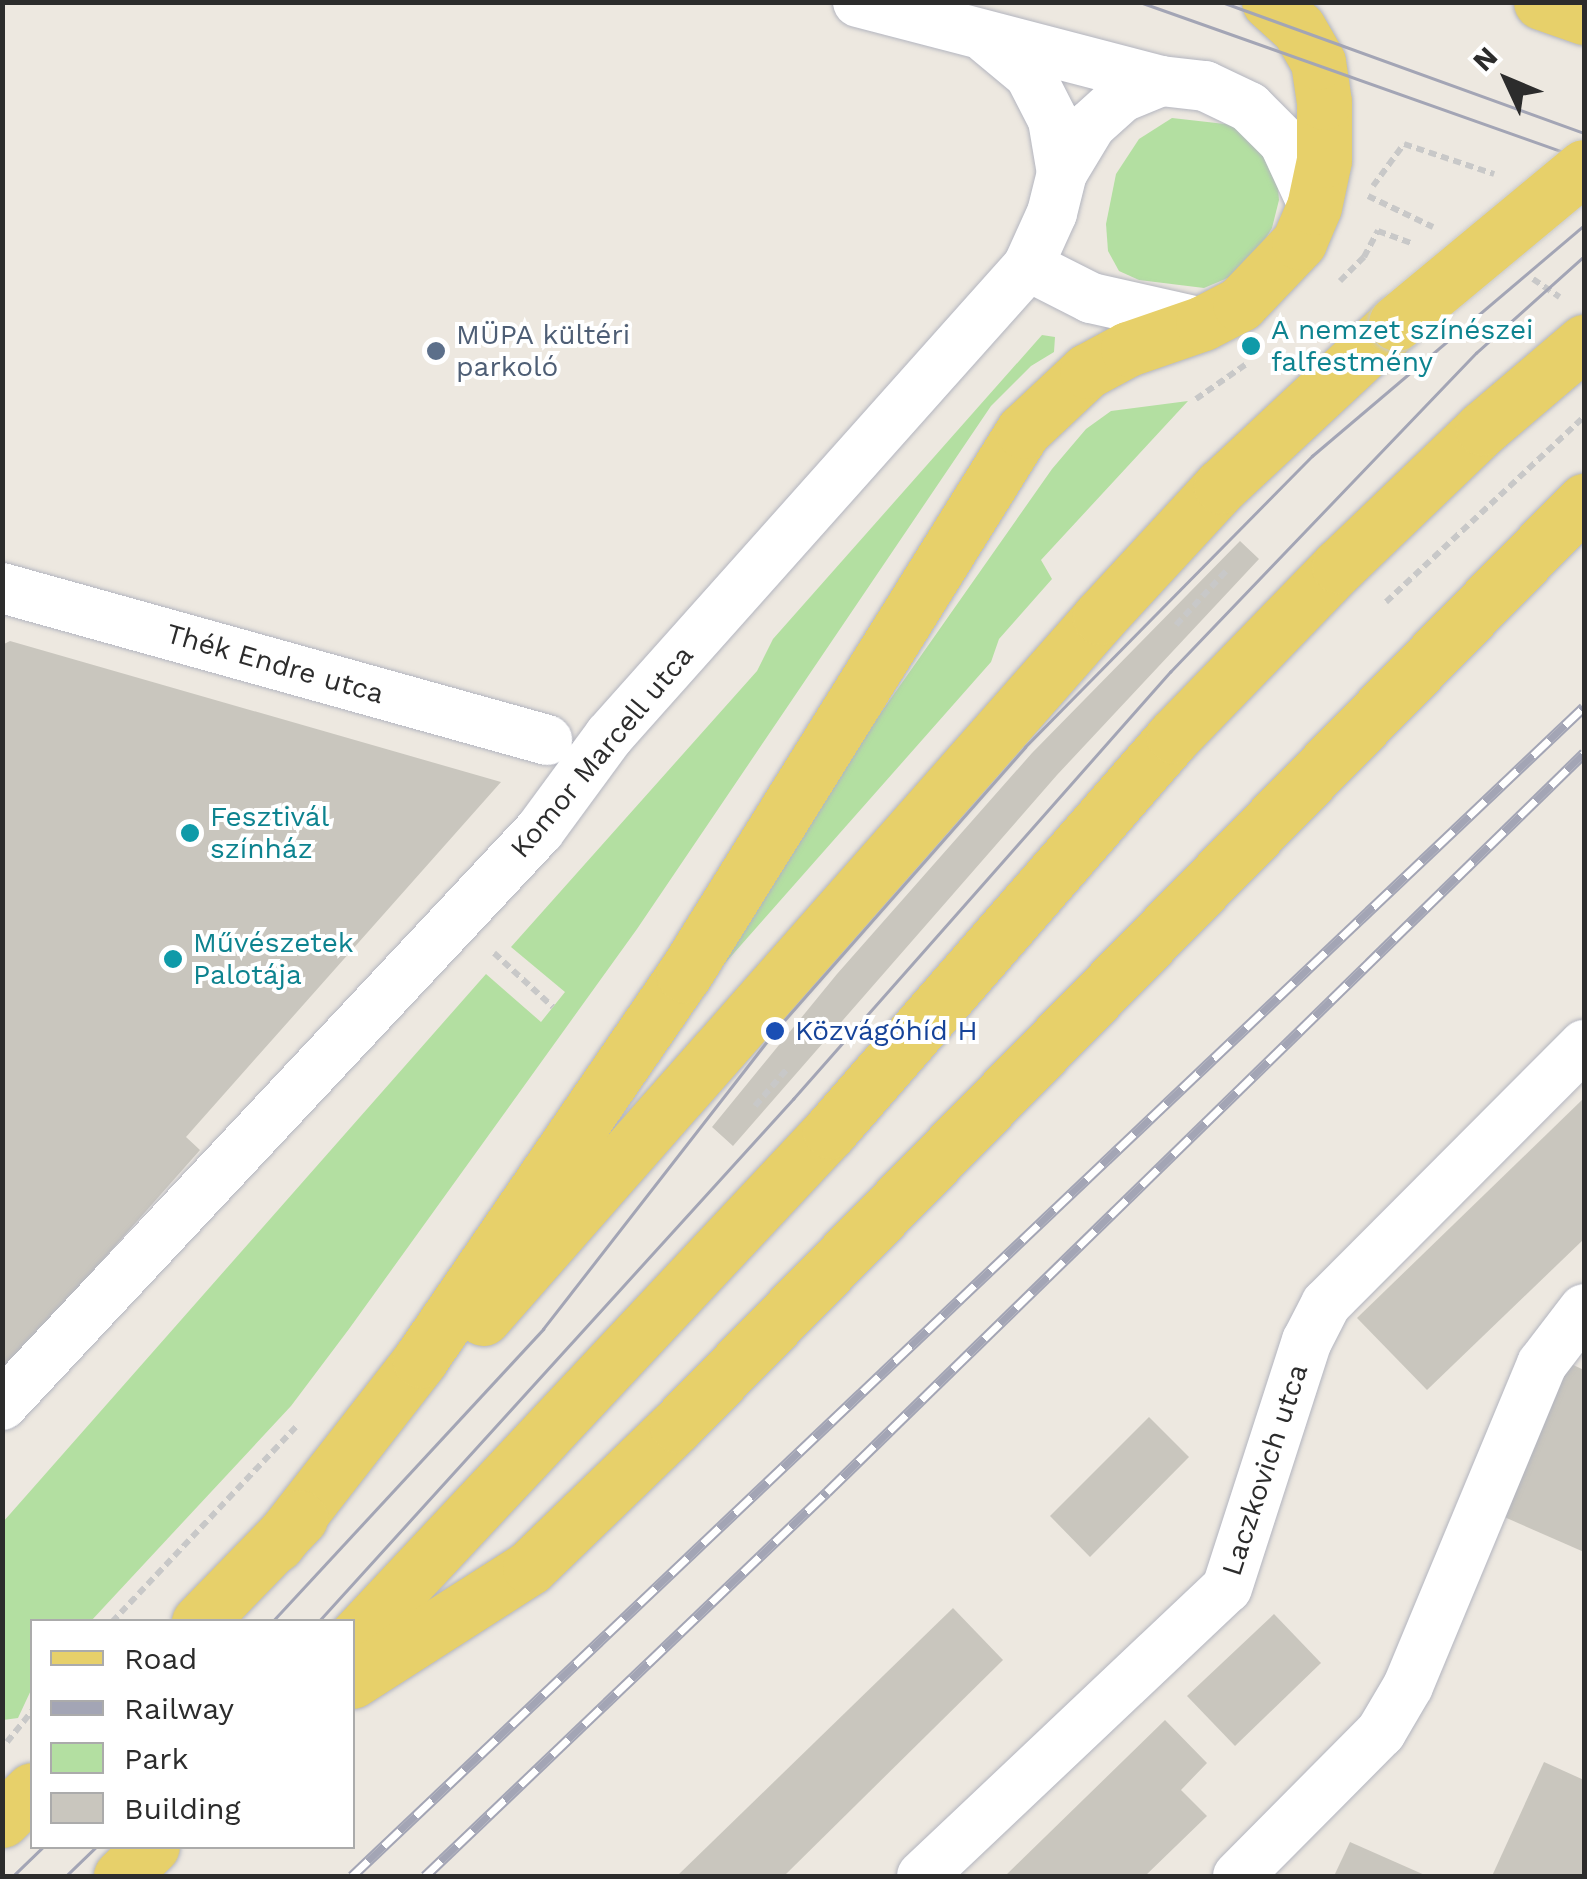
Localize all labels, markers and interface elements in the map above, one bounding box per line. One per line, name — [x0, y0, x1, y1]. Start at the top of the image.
north arrow — [1457, 30, 1557, 130]
text: N — [1466, 40, 1504, 78]
place label: A nemzet színészei falfestmény — [1271, 313, 1535, 379]
place label: MÜPA kültéri parkoló — [456, 318, 631, 384]
marker: A nemzet színészei falfestmény — [1240, 335, 1262, 357]
marker: MÜPA kültéri parkoló — [425, 340, 447, 362]
street label: Thék Endre utca — [162, 617, 388, 711]
street label: Komor Marcell utca — [503, 639, 701, 865]
place label: Fesztivál színház — [210, 800, 329, 866]
marker: Fesztivál színház — [179, 822, 201, 844]
place label: Művészetek Palotája — [193, 926, 354, 992]
marker: Művészetek Palotája — [162, 948, 184, 970]
place label: Közvágóhíd H — [795, 1014, 978, 1048]
marker: Közvágóhíd H — [764, 1020, 786, 1042]
street label: Laczkovich utca — [1215, 1360, 1315, 1580]
legend — [30, 1619, 355, 1849]
text: Road — [124, 1641, 197, 1676]
text: Railway — [124, 1691, 234, 1726]
text: Park — [124, 1741, 189, 1776]
text: Building — [124, 1791, 241, 1826]

